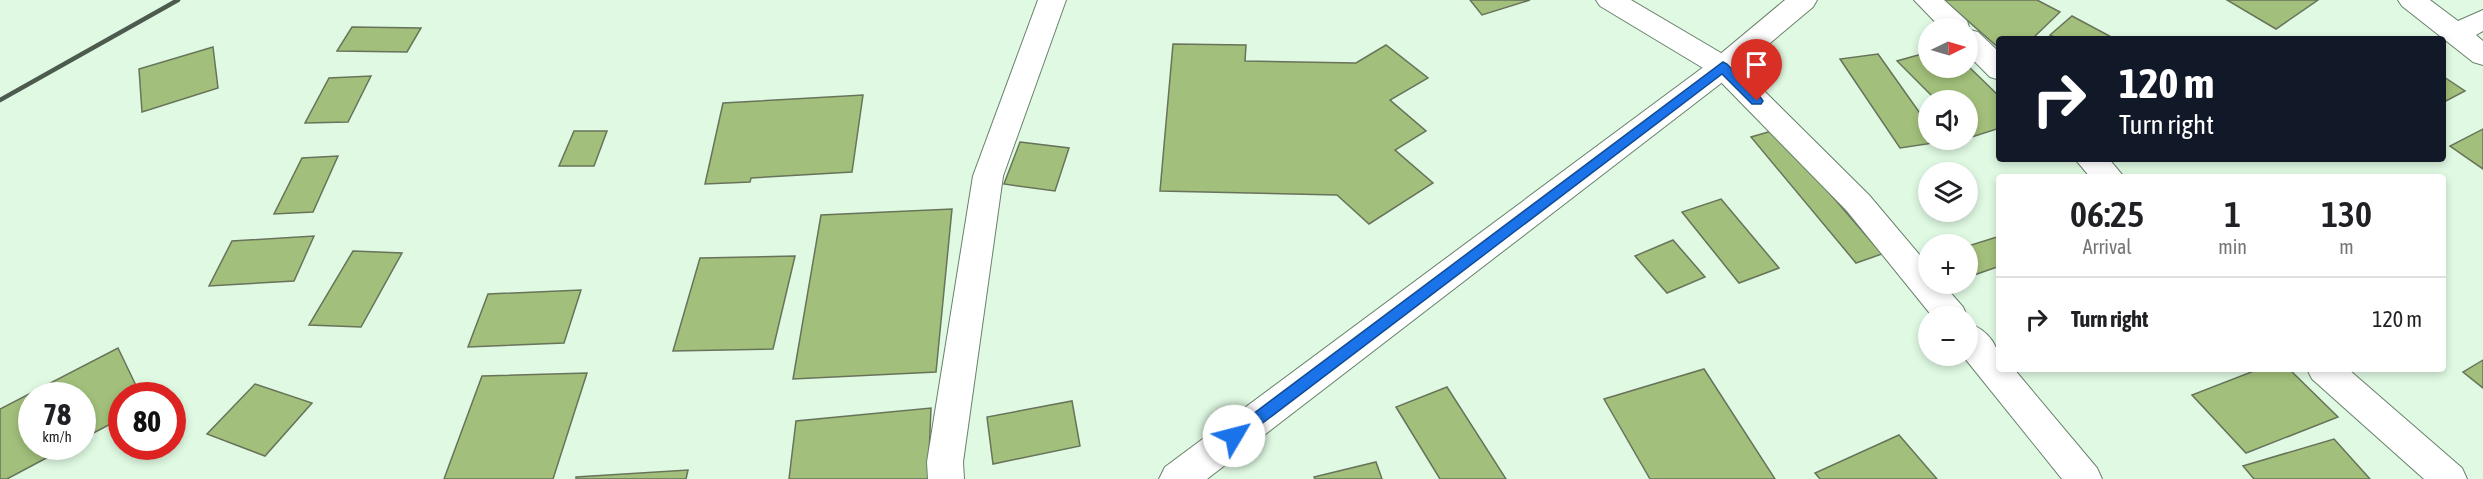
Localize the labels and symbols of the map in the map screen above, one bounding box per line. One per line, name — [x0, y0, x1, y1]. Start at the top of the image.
north arrow — [1918, 18, 1978, 78]
pin — [1731, 39, 1782, 101]
speed limit sign: 80 — [108, 382, 186, 460]
position arrow — [1202, 404, 1266, 468]

